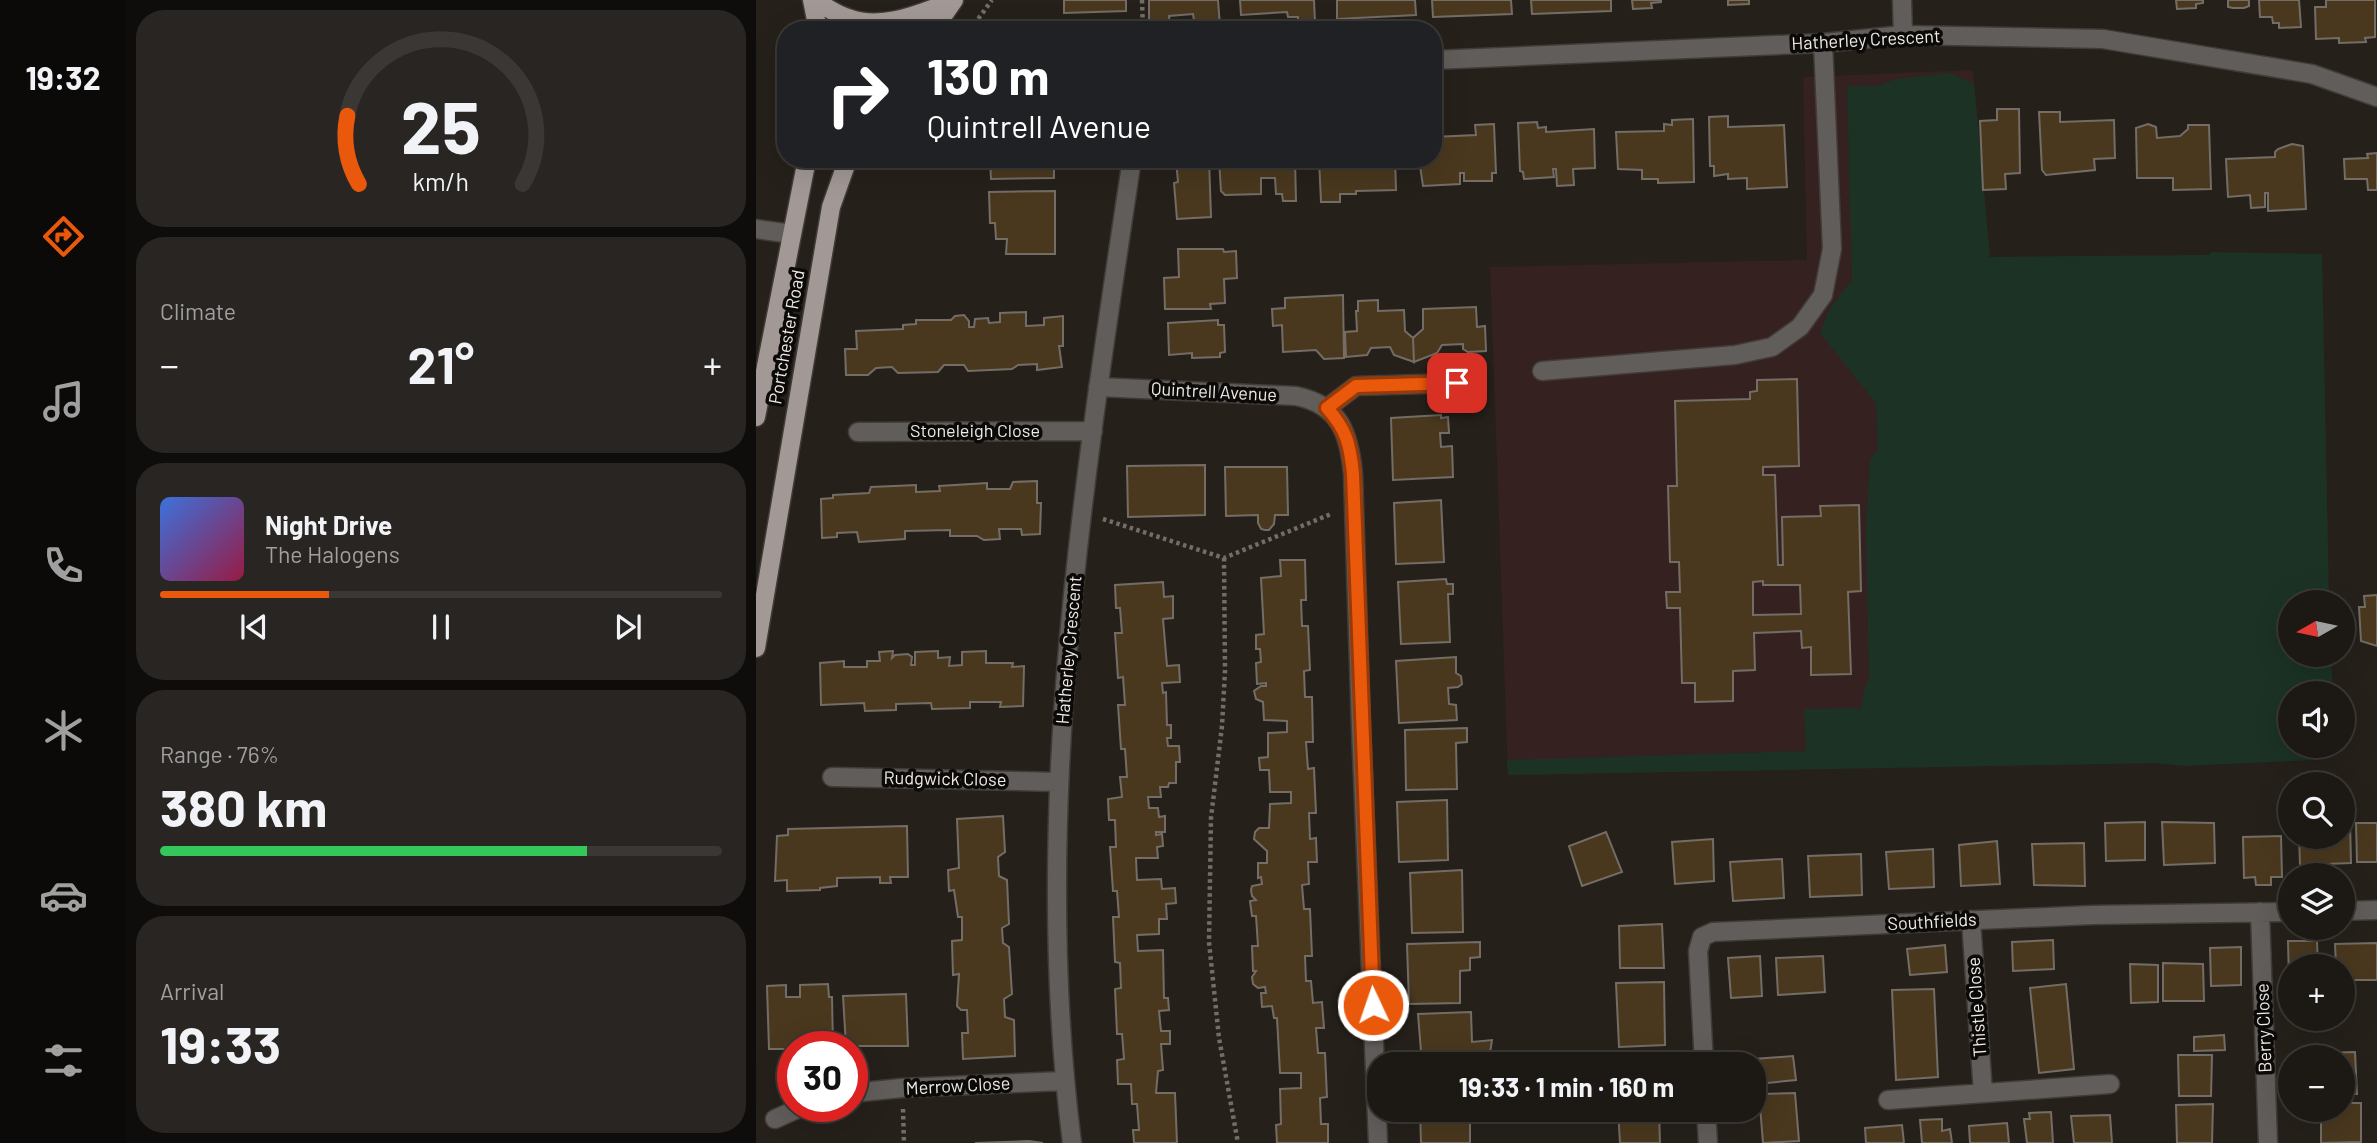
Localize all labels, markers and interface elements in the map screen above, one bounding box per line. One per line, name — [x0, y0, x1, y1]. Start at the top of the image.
street label: Hatherley Crescent — [1791, 24, 1941, 54]
text: 130 m — [927, 46, 1049, 105]
icon: right — [812, 49, 903, 140]
text: 19:32 — [25, 58, 101, 96]
text: 25 — [401, 82, 481, 170]
text: Quintrell Avenue — [927, 106, 1151, 144]
text: km/h — [413, 166, 469, 196]
icon: directions — [39, 212, 88, 261]
street label: Portchester Road — [763, 268, 809, 406]
text: Climate — [160, 297, 236, 325]
text: 21° — [408, 332, 474, 394]
text: − — [160, 341, 179, 387]
text: + — [703, 341, 722, 387]
pin — [1427, 353, 1487, 413]
icon: arrive — [1438, 364, 1476, 402]
icon: music — [39, 377, 88, 426]
street label: Quintrell Avenue — [1151, 377, 1278, 405]
street label: Stoneleigh Close — [910, 419, 1040, 441]
text: Night Drive — [265, 509, 392, 540]
text: The Halogens — [265, 540, 400, 568]
icon: phone — [39, 541, 88, 590]
street label: Hatherley Crescent — [1051, 575, 1085, 725]
north arrow — [2278, 590, 2356, 667]
map controls — [2278, 590, 2355, 1122]
icon: previous — [235, 608, 273, 646]
icon: pause — [422, 608, 460, 646]
icon: next — [609, 608, 647, 646]
button: sound — [2278, 681, 2355, 758]
icon: climate — [39, 706, 88, 755]
text: Range · 76% — [160, 740, 279, 768]
street label: Rudgwick Close — [883, 766, 1007, 790]
button: search — [2278, 772, 2355, 849]
text: 380 km — [160, 775, 327, 837]
button: layers — [2278, 863, 2355, 940]
icon: car — [39, 871, 88, 920]
street label: Southfields — [1887, 908, 1977, 934]
button: + — [2278, 954, 2355, 1031]
street label: Thistle Close — [1962, 956, 1990, 1058]
position arrow — [1336, 968, 1410, 1042]
text: Arrival — [160, 977, 224, 1005]
street label: Berry Close — [2250, 983, 2276, 1073]
text: 19:33 — [160, 1012, 281, 1074]
speed limit sign: 30 — [777, 1031, 868, 1122]
icon: filters — [39, 1036, 88, 1085]
button: − — [2278, 1045, 2355, 1122]
street label: Merrow Close — [905, 1071, 1011, 1099]
text: 19:33 · 1 min · 160 m — [1459, 1071, 1674, 1102]

